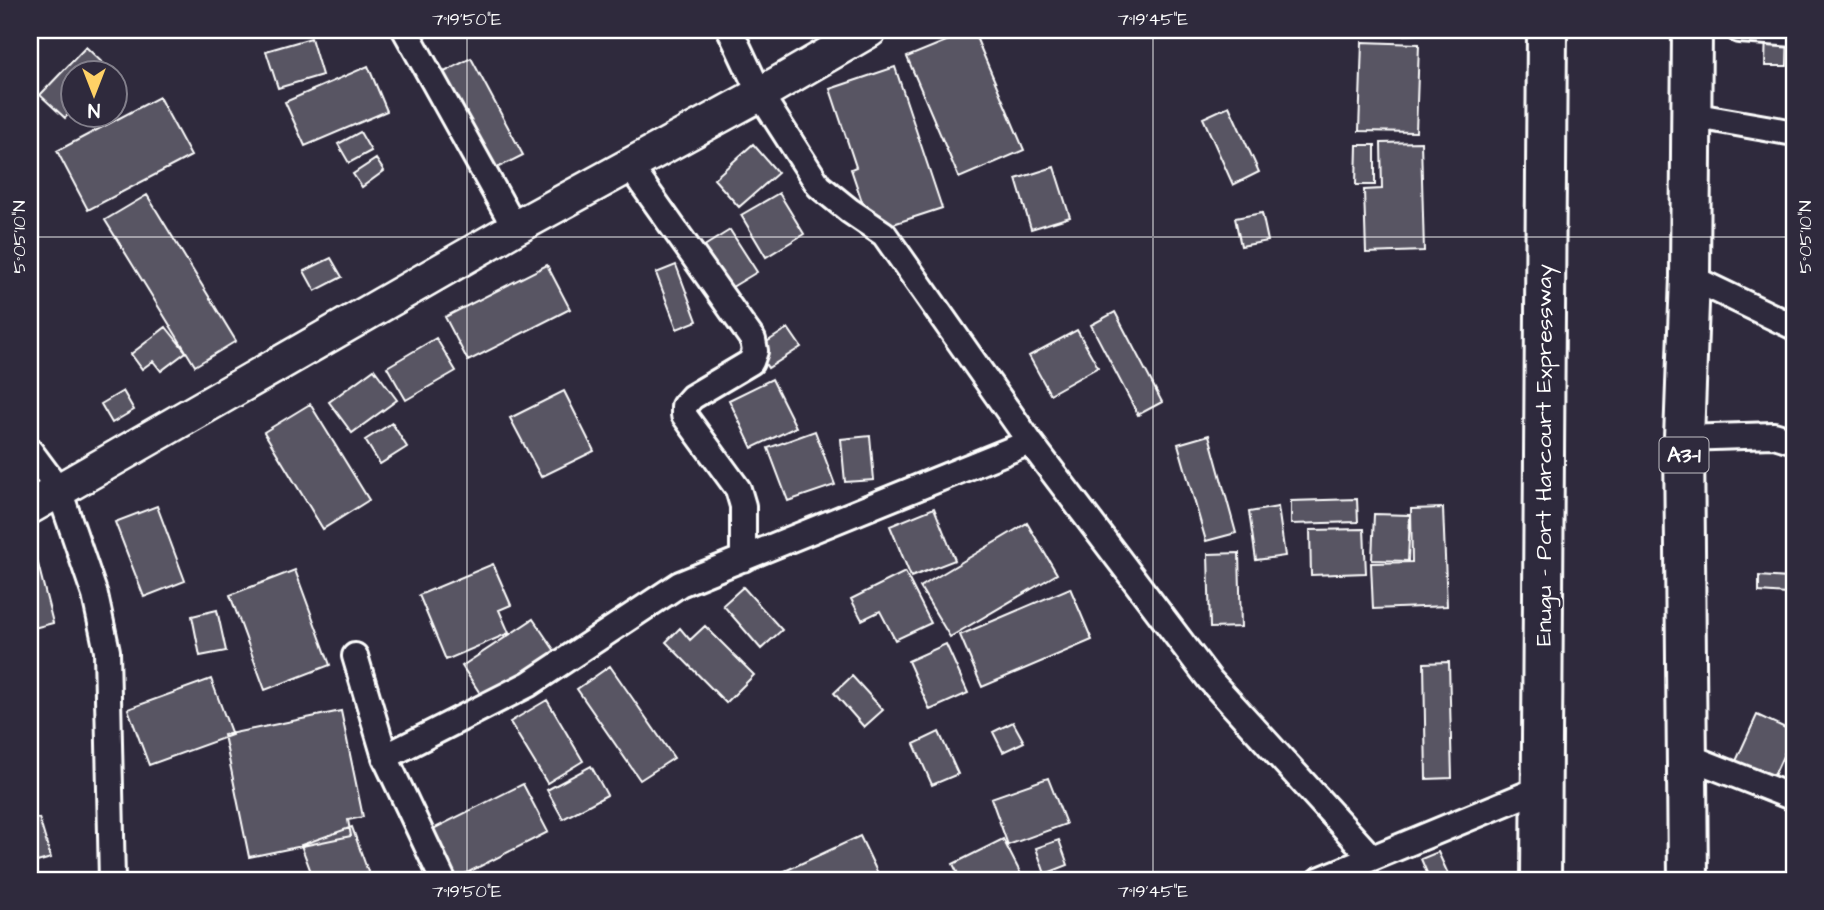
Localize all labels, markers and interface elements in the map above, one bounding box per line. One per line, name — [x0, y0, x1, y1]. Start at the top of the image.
text: 7°19'50"E — [432, 7, 502, 32]
text: 7°19'45"E — [1118, 7, 1189, 32]
north arrow — [60, 60, 130, 130]
text: N — [88, 96, 100, 123]
text: 5°05'10"N — [7, 201, 32, 273]
text: 5°05'10"N — [1793, 201, 1818, 273]
street label: Enugu - Port Harcourt Expressway — [1528, 264, 1561, 646]
road number: A3-1 — [1660, 438, 1708, 472]
text: 7°19'50"E — [432, 879, 502, 904]
text: 7°19'45"E — [1118, 879, 1189, 904]

